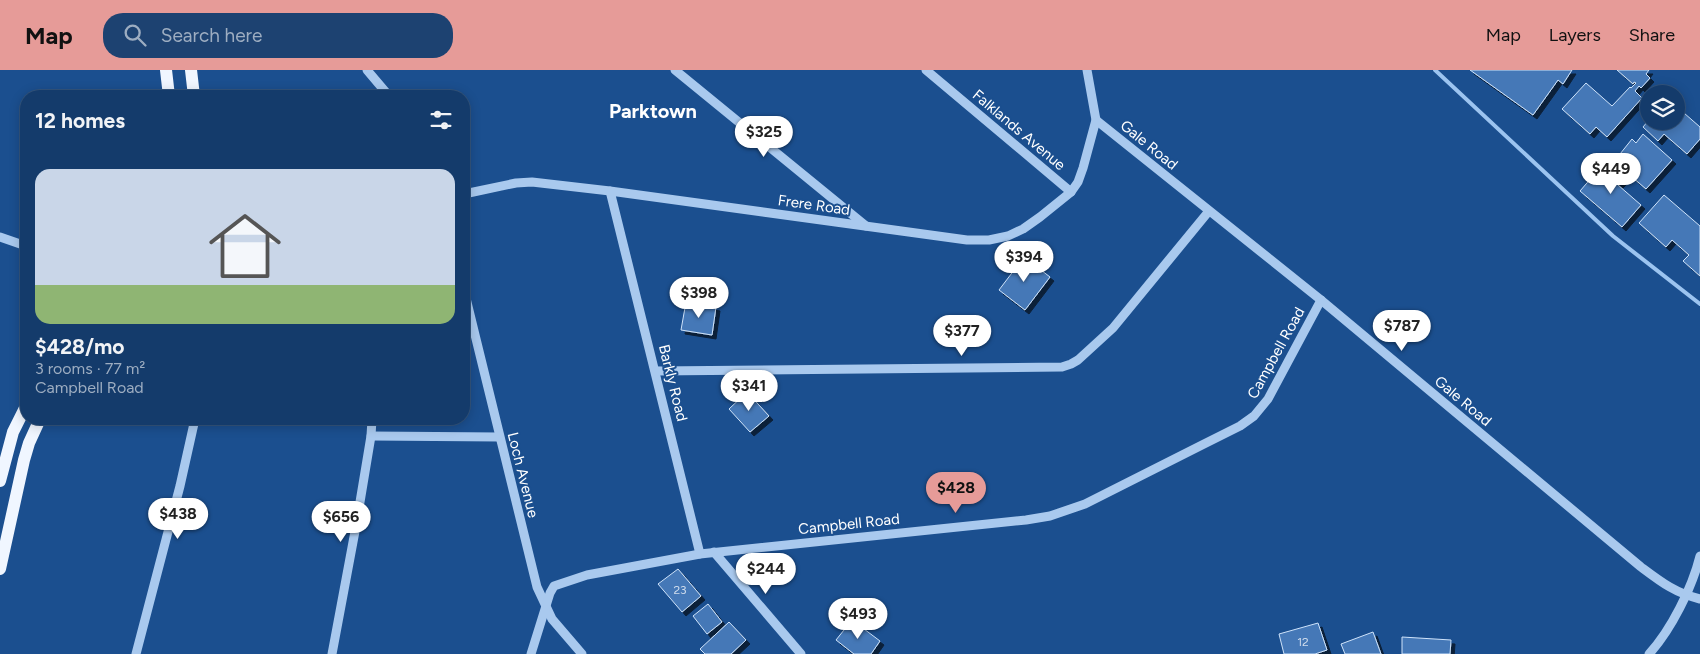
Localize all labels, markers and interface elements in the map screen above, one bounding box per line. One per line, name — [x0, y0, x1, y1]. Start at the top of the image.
search box — [103, 13, 453, 58]
text: Map — [25, 21, 73, 50]
icon: search — [121, 21, 149, 49]
text: Search here — [161, 24, 262, 47]
text: Map — [1486, 24, 1521, 46]
text: Layers — [1549, 24, 1601, 46]
text: Share — [1629, 24, 1675, 46]
map controls — [1640, 85, 1685, 130]
button: layers — [1640, 85, 1685, 130]
street label: Falklands Avenue — [969, 86, 1069, 174]
district label: Parktown — [609, 99, 697, 123]
icon: filters — [427, 106, 455, 134]
text: 12 homes — [35, 108, 125, 133]
pin: $325 — [734, 116, 794, 158]
street label: Gale Road — [1117, 116, 1181, 174]
text: $325 — [746, 122, 782, 141]
pin: $449 — [1581, 152, 1641, 195]
text: $449 — [1592, 159, 1630, 178]
street label: Frere Road — [777, 191, 851, 219]
icon: home — [200, 201, 290, 291]
pin: $394 — [994, 240, 1054, 283]
text: $394 — [1005, 247, 1043, 266]
pin: $398 — [669, 276, 729, 319]
text: $398 — [681, 283, 717, 302]
street label: Campbell Road — [1243, 304, 1309, 402]
pin: $787 — [1372, 310, 1432, 352]
pin: $377 — [932, 314, 992, 357]
text: $787 — [1384, 316, 1420, 335]
text: $377 — [944, 321, 980, 340]
text: $428/mo — [35, 334, 125, 359]
street label: Barkly Road — [655, 343, 691, 423]
text: 3 rooms · 77 m² — [35, 359, 145, 378]
pin: $341 — [719, 370, 779, 412]
street label: Gale Road — [1431, 372, 1495, 430]
text: $341 — [732, 376, 766, 395]
text: Campbell Road — [35, 378, 144, 397]
street label: Loch Avenue — [504, 430, 542, 520]
pin: $428 — [926, 472, 986, 514]
text: $428 — [937, 478, 975, 497]
pin: $438 — [148, 498, 208, 540]
pin: $656 — [311, 500, 371, 543]
text: $438 — [159, 504, 197, 523]
text: $656 — [323, 507, 359, 526]
street label: Campbell Road — [797, 510, 901, 538]
pin: $244 — [736, 552, 796, 595]
text: $244 — [747, 559, 785, 578]
house number: 23 — [673, 583, 687, 597]
pin: $493 — [828, 598, 888, 640]
text: $493 — [839, 604, 877, 623]
house number: 12 — [1297, 635, 1309, 649]

